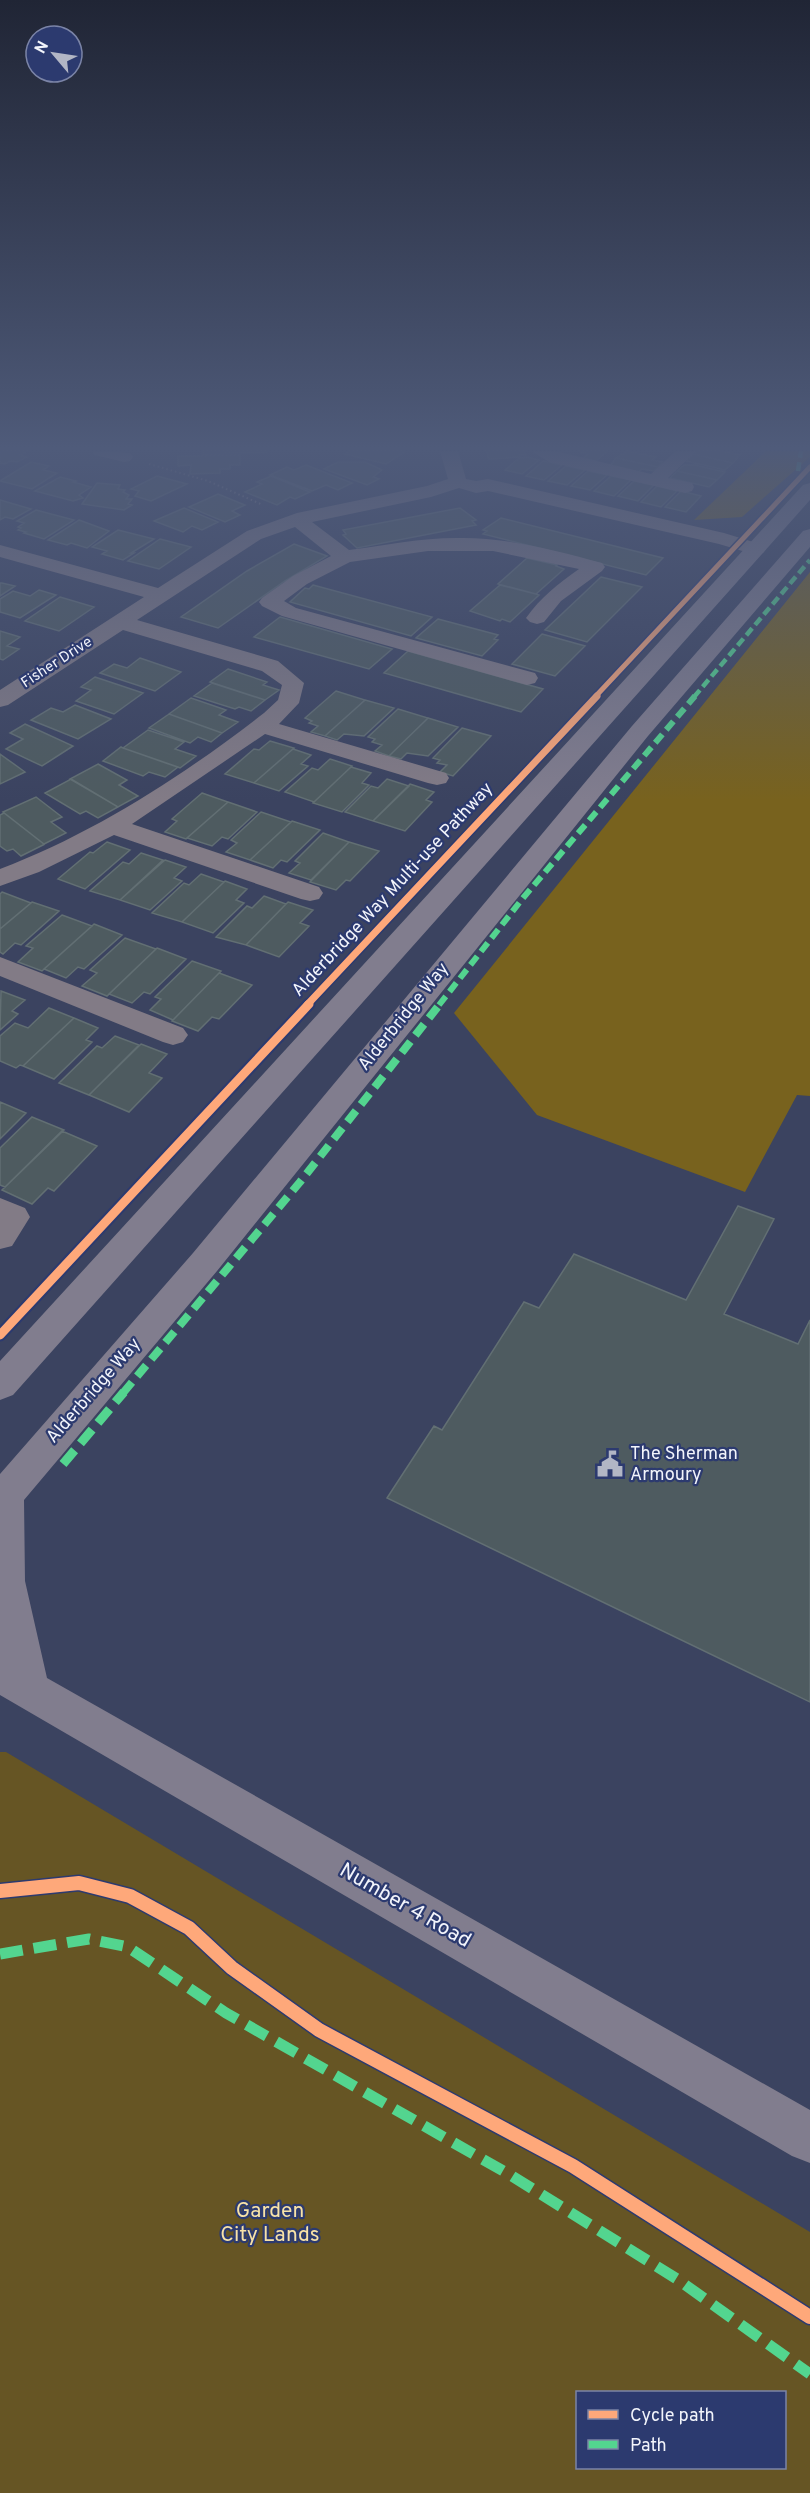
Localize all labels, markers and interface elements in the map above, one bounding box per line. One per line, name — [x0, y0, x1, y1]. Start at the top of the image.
north arrow — [24, 24, 84, 84]
text: N — [31, 38, 54, 58]
street label: Fisher Drive — [18, 633, 96, 693]
street label: Alderbridge Way Multi-use Pathway — [287, 778, 499, 1002]
street label: Alderbridge Way — [353, 958, 455, 1076]
street label: Alderbridge Way — [42, 1333, 146, 1449]
place label: The Sherman Armoury — [630, 1443, 738, 1487]
public building icon: The Sherman Armoury — [595, 1449, 625, 1479]
street label: Number 4 Road — [334, 1857, 476, 1955]
park label: Garden City Lands — [220, 2198, 320, 2249]
legend — [576, 2391, 786, 2469]
text: Cycle path — [630, 2405, 715, 2428]
text: Path — [630, 2435, 667, 2458]

